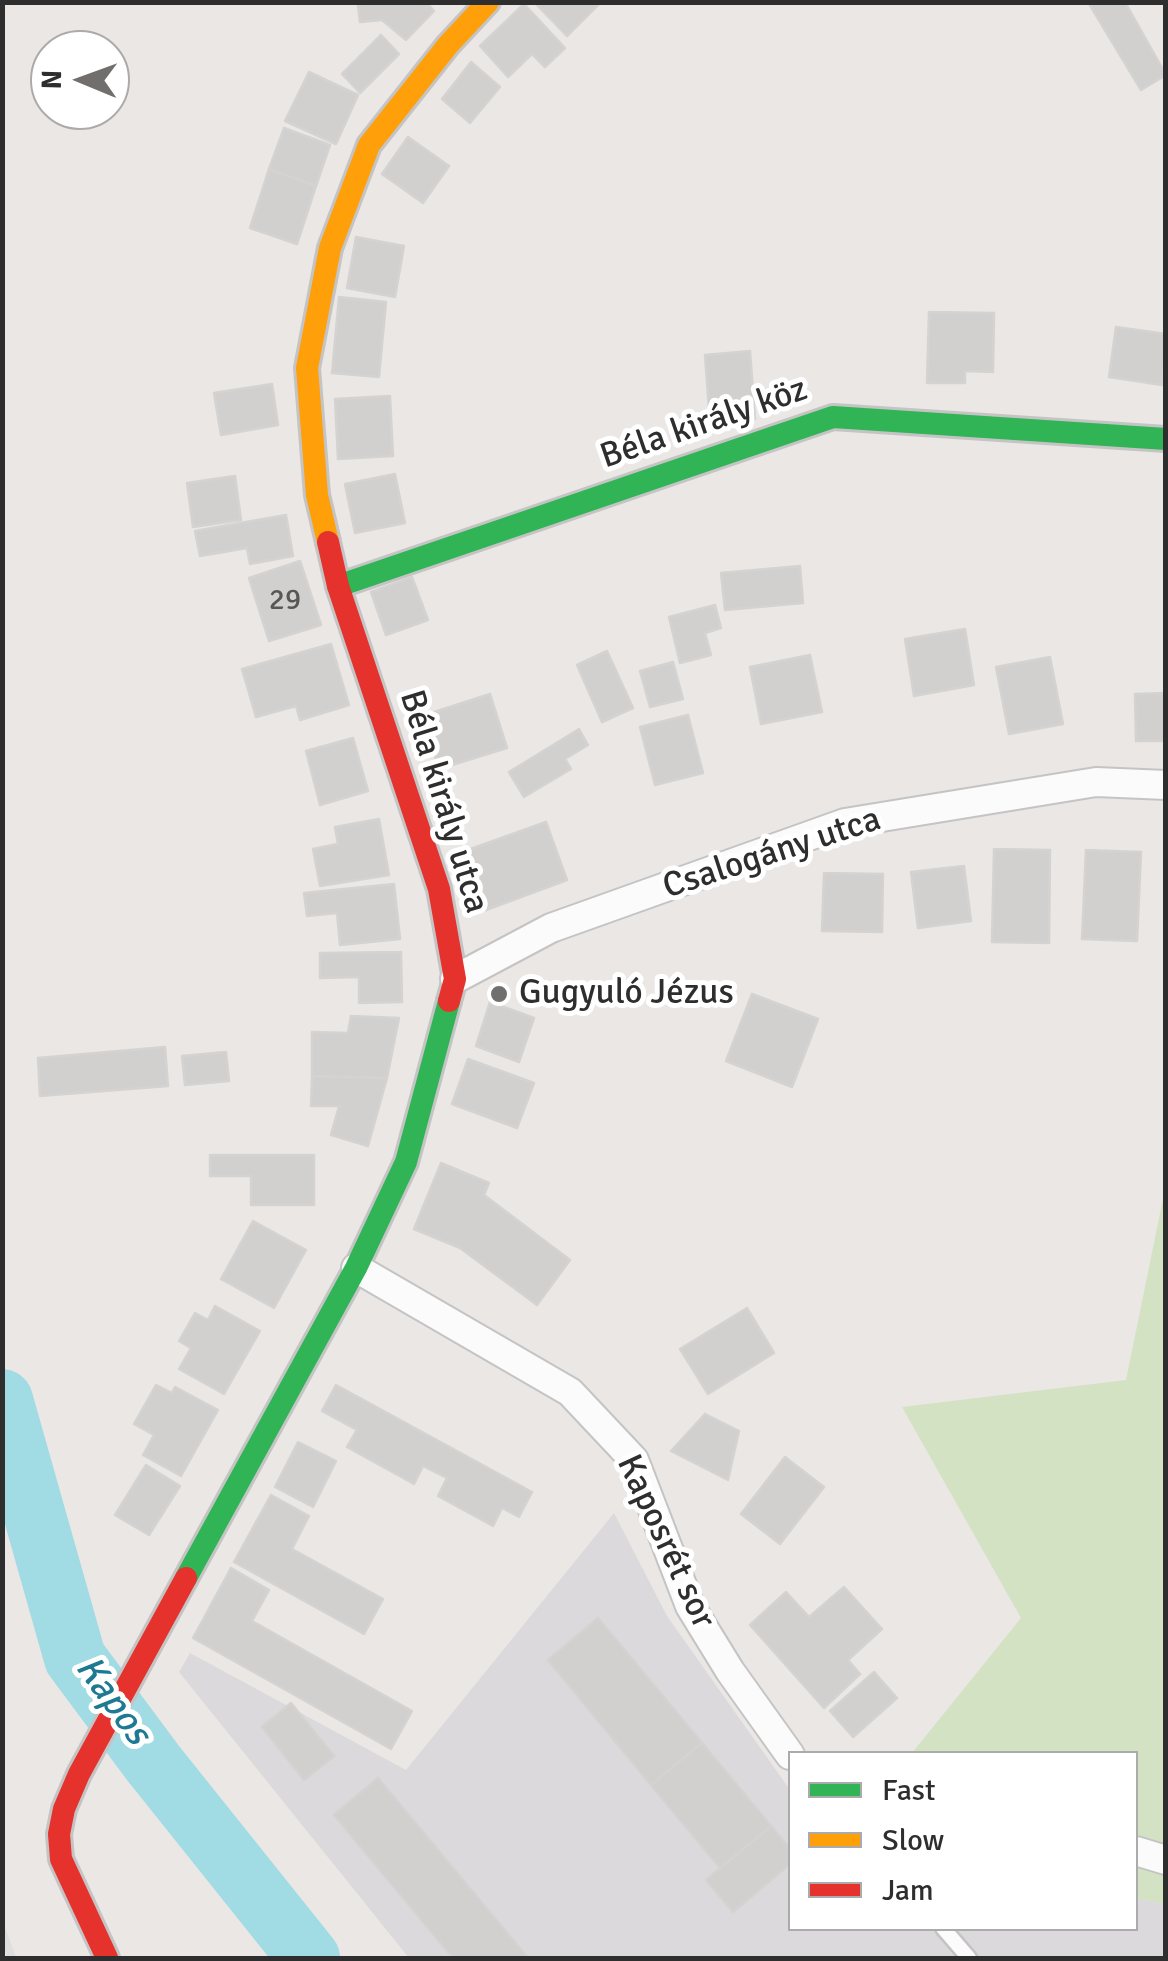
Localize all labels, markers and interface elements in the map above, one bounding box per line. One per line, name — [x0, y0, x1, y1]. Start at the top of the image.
north arrow — [30, 30, 130, 130]
text: N — [35, 69, 69, 90]
street label: Béla király köz — [595, 369, 813, 479]
house number: 29 — [269, 583, 301, 619]
street label: Béla király utca — [389, 685, 497, 919]
street label: Csalogány utca — [658, 799, 886, 909]
place label: Gugyuló Jézus — [519, 973, 734, 1015]
marker: Gugyuló Jézus — [488, 983, 510, 1005]
street label: Kaposrét sor — [607, 1449, 723, 1635]
water label: Kapos — [65, 1648, 159, 1754]
legend — [788, 1751, 1138, 1931]
text: Fast — [882, 1772, 935, 1809]
text: Slow — [882, 1822, 944, 1859]
text: Jam — [882, 1872, 934, 1909]

